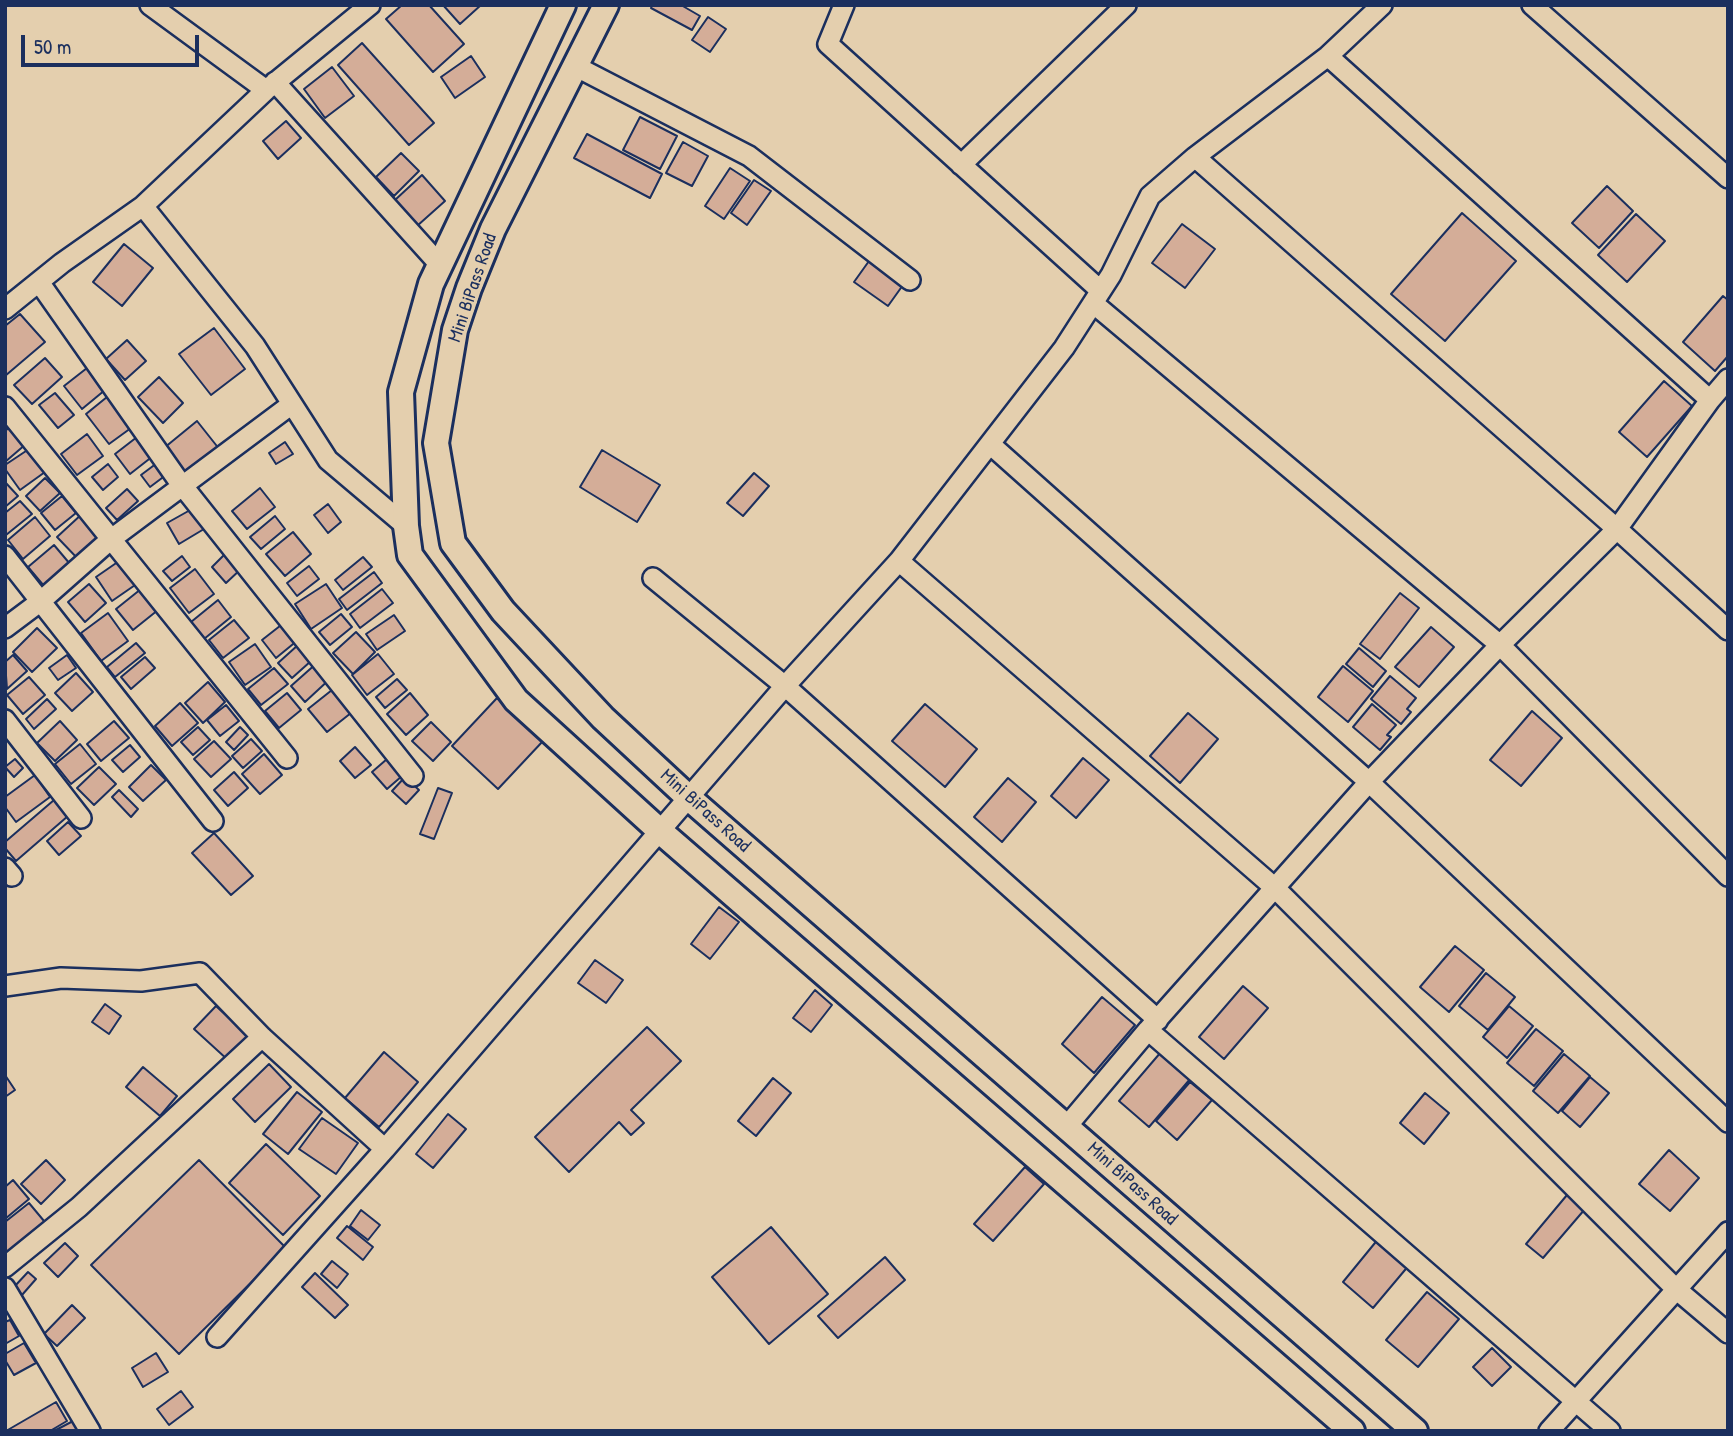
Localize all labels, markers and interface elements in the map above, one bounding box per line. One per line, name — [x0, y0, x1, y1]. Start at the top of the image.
scale bar — [24, 21, 203, 65]
text: 50 m — [34, 32, 71, 61]
street label: Mini BiPass Road — [444, 231, 502, 345]
street label: Mini BiPass Road — [655, 765, 755, 857]
street label: Mini BiPass Road — [1082, 1138, 1182, 1230]

